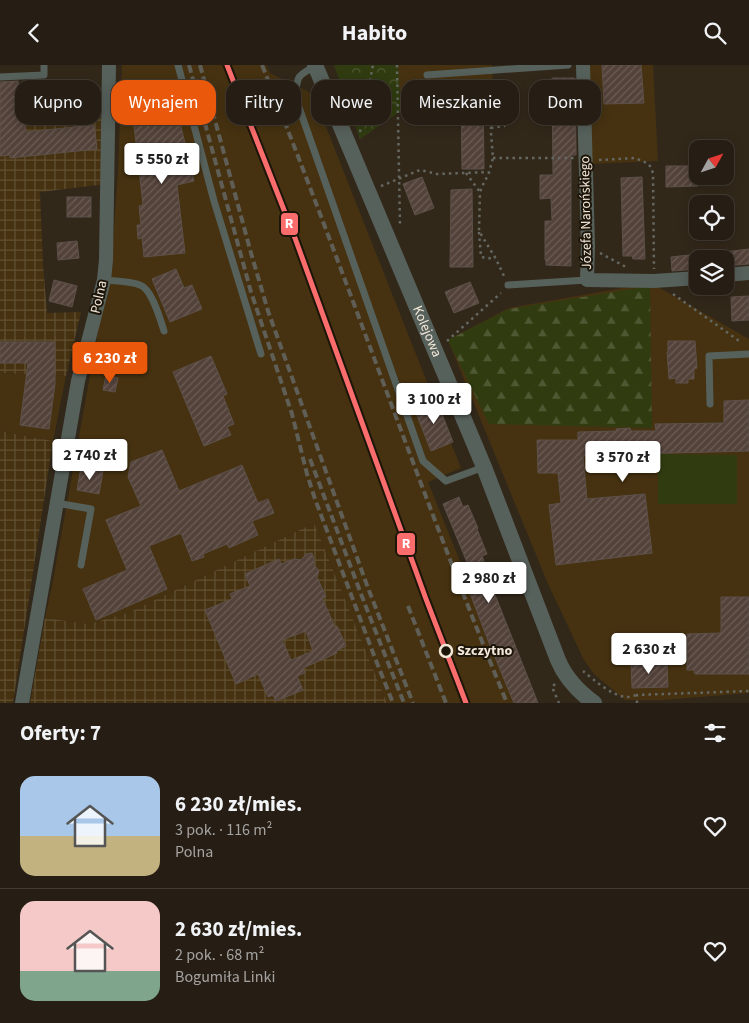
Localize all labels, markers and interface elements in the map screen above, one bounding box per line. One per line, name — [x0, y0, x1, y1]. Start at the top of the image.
text: Habito — [342, 17, 407, 49]
icon: back — [20, 19, 48, 47]
icon: search — [701, 19, 729, 47]
chip: Kupno — [15, 80, 101, 125]
chip: Wynajem — [111, 80, 216, 125]
chip: Filtry — [226, 80, 301, 125]
chip: Nowe — [311, 80, 391, 125]
chip: Mieszkanie — [401, 80, 519, 125]
chip: Dom — [529, 80, 601, 125]
north arrow — [689, 140, 734, 185]
map controls — [689, 140, 734, 295]
pin: 5 550 zł — [110, 143, 214, 185]
text: 5 550 zł — [135, 148, 189, 170]
street label: Józefa Narońskiego — [575, 156, 597, 270]
button: locate — [689, 195, 734, 240]
line badge: R — [280, 212, 299, 236]
text: R — [285, 214, 294, 234]
button: layers — [689, 250, 734, 295]
street label: Polna — [85, 278, 113, 316]
street label: Kolejowa — [407, 303, 447, 360]
pin: 6 230 zł — [58, 341, 162, 384]
text: 6 230 zł — [83, 347, 137, 369]
pin: 3 100 zł — [382, 383, 486, 425]
text: 3 100 zł — [407, 388, 461, 410]
pin: 2 740 zł — [38, 439, 142, 481]
pin: 3 570 zł — [571, 441, 675, 483]
text: 2 740 zł — [63, 444, 117, 466]
text: 3 570 zł — [596, 446, 650, 468]
line badge: R — [396, 532, 416, 556]
text: R — [402, 534, 411, 554]
pin: 2 980 zł — [437, 561, 541, 604]
text: 2 980 zł — [462, 567, 516, 589]
pin: 2 630 zł — [597, 633, 701, 675]
text: 2 630 zł — [622, 638, 676, 660]
place label: Szczytno — [457, 641, 512, 661]
marker: Szczytno — [439, 644, 453, 658]
text: Oferty: 7 — [20, 718, 101, 748]
icon: filters — [701, 719, 729, 747]
text: 6 230 zł/mies. — [175, 789, 302, 819]
icon: home — [60, 796, 120, 856]
icon: heart — [701, 812, 729, 840]
text: 3 pok. · 116 m² — [175, 819, 272, 841]
text: Polna — [175, 841, 213, 863]
text: 2 630 zł/mies. — [175, 914, 302, 944]
icon: home — [60, 921, 120, 981]
icon: heart — [701, 937, 729, 965]
text: 2 pok. · 68 m² — [175, 944, 264, 966]
text: Bogumiła Linki — [175, 966, 275, 988]

